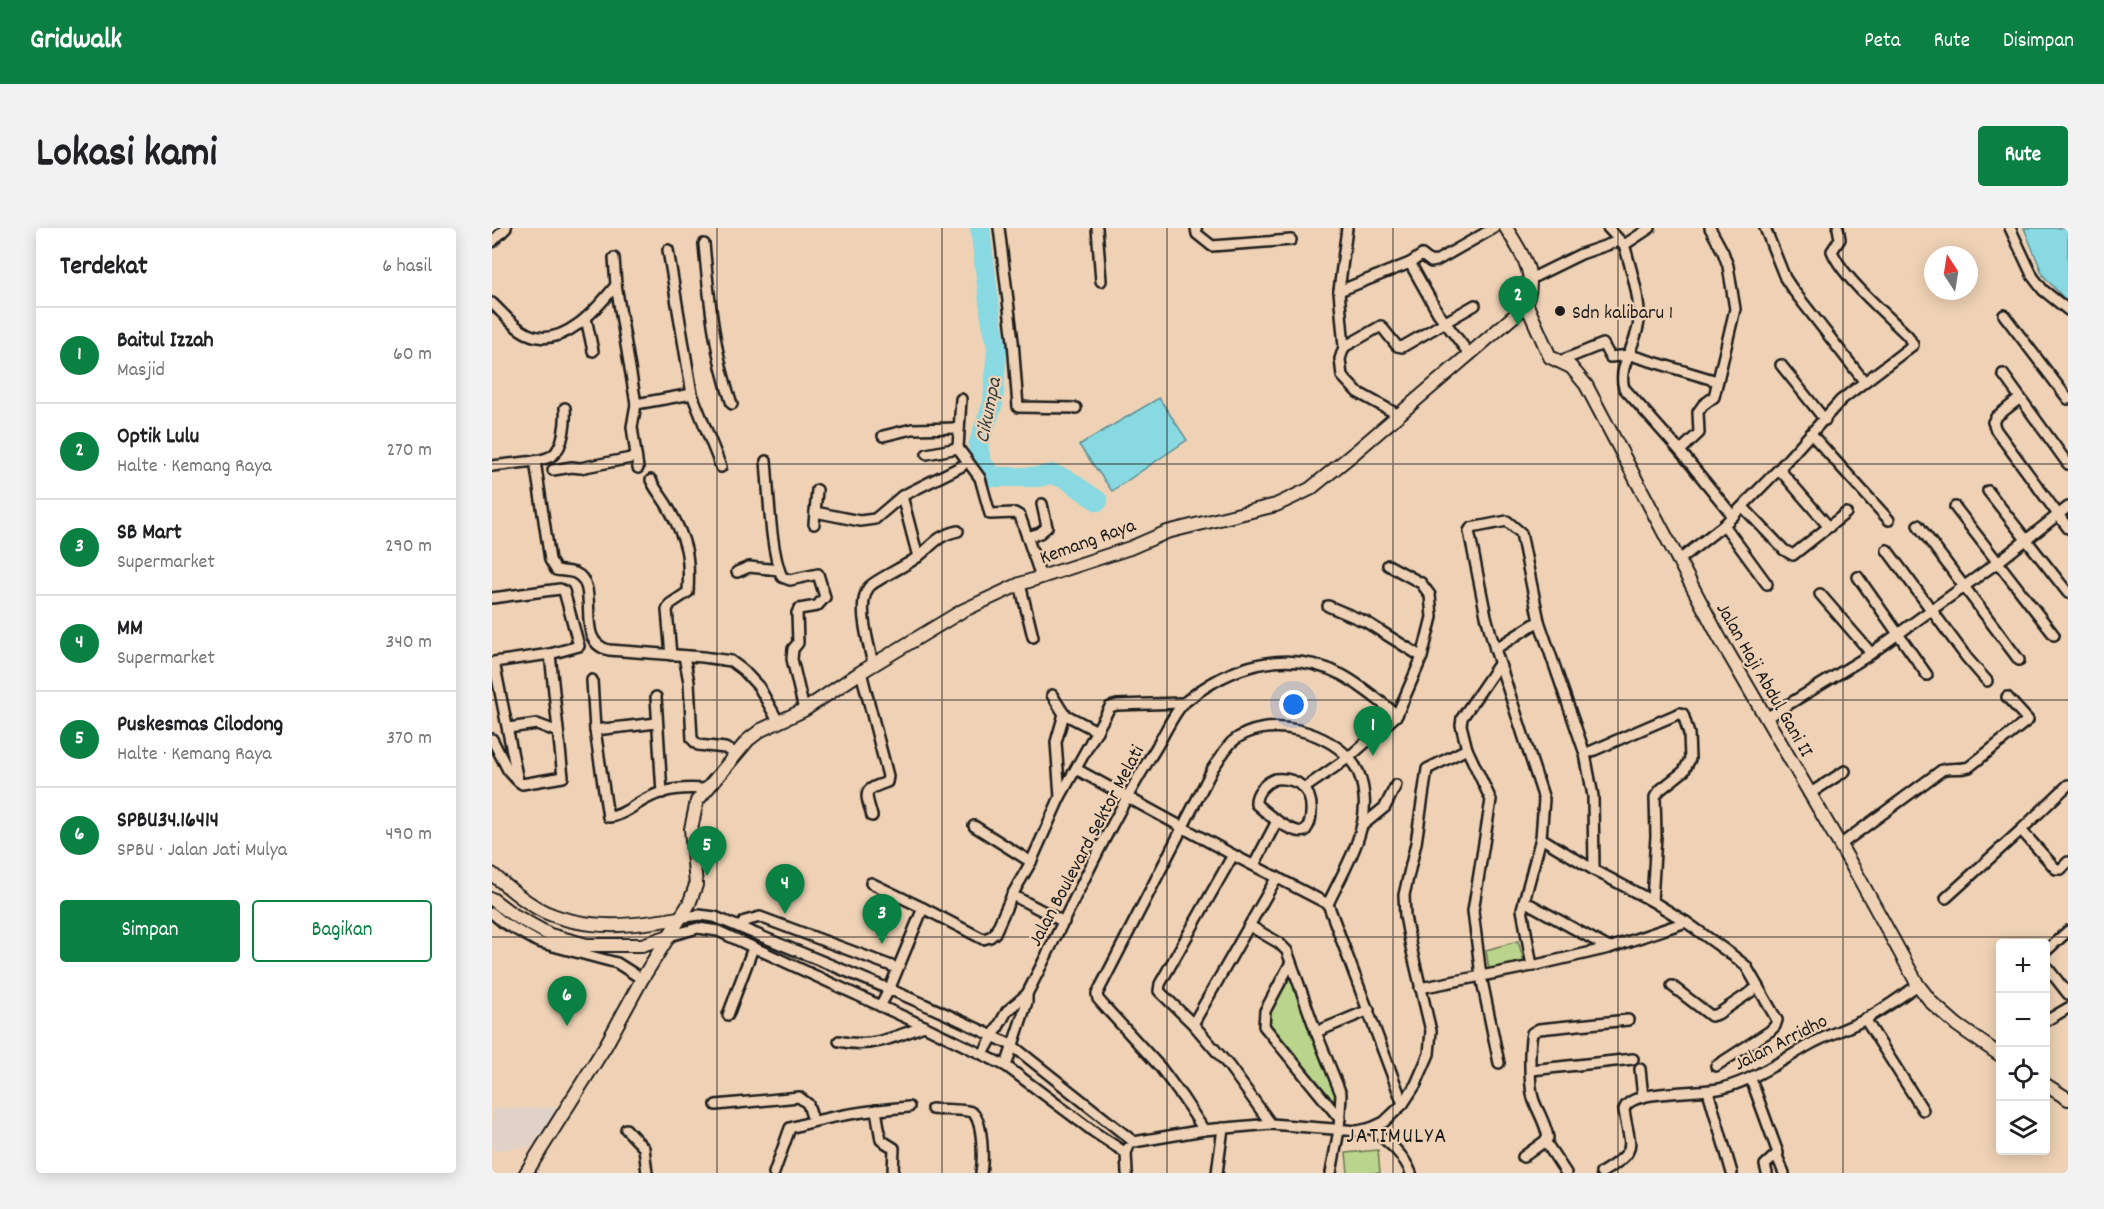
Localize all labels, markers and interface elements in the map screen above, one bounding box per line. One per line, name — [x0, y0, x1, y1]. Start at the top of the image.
text: Gridwalk — [30, 22, 122, 62]
text: Peta — [1864, 27, 1901, 57]
text: Rute — [1934, 27, 1970, 57]
text: Disimpan — [2003, 27, 2074, 57]
text: Lokasi kami — [36, 126, 217, 186]
button: Rute — [1978, 126, 2068, 186]
north arrow — [1924, 246, 1978, 300]
text: Terdekat — [60, 249, 148, 286]
text: 6 hasil — [382, 253, 432, 281]
pin: 2 — [1498, 276, 1538, 326]
place label: Sdn kalibaru 1 — [1572, 300, 1673, 328]
marker: Sdn kalibaru 1 — [1553, 304, 1567, 318]
text: Baitul Izzah — [117, 326, 214, 357]
text: 1 — [77, 341, 82, 369]
text: 60 m — [393, 341, 432, 369]
text: Masjid — [117, 357, 165, 385]
water label: Cikumpa — [969, 374, 1011, 446]
text: Optik Lulu — [117, 422, 199, 453]
text: 2 — [75, 437, 84, 465]
text: 270 m — [386, 437, 432, 465]
text: Halte · Kemang Raya — [117, 453, 272, 481]
street label: Kemang Raya — [1036, 512, 1141, 573]
text: SB Mart — [117, 518, 182, 549]
text: 3 — [75, 533, 84, 561]
text: 290 m — [385, 533, 432, 561]
text: Supermarket — [117, 549, 215, 577]
street label: Jalan Haji Abdul Gani II — [1708, 598, 1819, 763]
text: MM — [117, 614, 143, 645]
text: 4 — [75, 629, 84, 657]
text: 340 m — [386, 629, 432, 657]
text: Supermarket — [117, 645, 215, 673]
your location — [1279, 690, 1308, 719]
pin: 1 — [1354, 706, 1392, 756]
text: Puskesmas Cilodong — [117, 710, 283, 741]
text: 5 — [75, 725, 84, 753]
text: 370 m — [386, 725, 432, 753]
text: Halte · Kemang Raya — [117, 741, 272, 769]
street label: Jalan Boulevard Sektor Melati — [1023, 741, 1153, 952]
text: SPBU34.16414 — [117, 806, 219, 837]
text: 6 — [75, 821, 84, 849]
text: 490 m — [385, 821, 432, 849]
pin: 5 — [688, 826, 726, 876]
text: SPBU · Jalan Jati Mulya — [117, 837, 287, 865]
pin: 4 — [766, 864, 804, 914]
pin: 3 — [862, 894, 902, 944]
button: Simpan — [60, 900, 240, 962]
button: Bagikan — [252, 900, 432, 962]
map controls — [1996, 939, 2050, 1155]
button: + — [1996, 939, 2050, 993]
pin: 6 — [548, 976, 586, 1026]
button: − — [1996, 993, 2050, 1047]
street label: Jalan Arridho — [1730, 1008, 1833, 1079]
button: locate — [1996, 1047, 2050, 1101]
button: layers — [1996, 1101, 2050, 1155]
district label: JATIMULYA — [1346, 1122, 1448, 1153]

